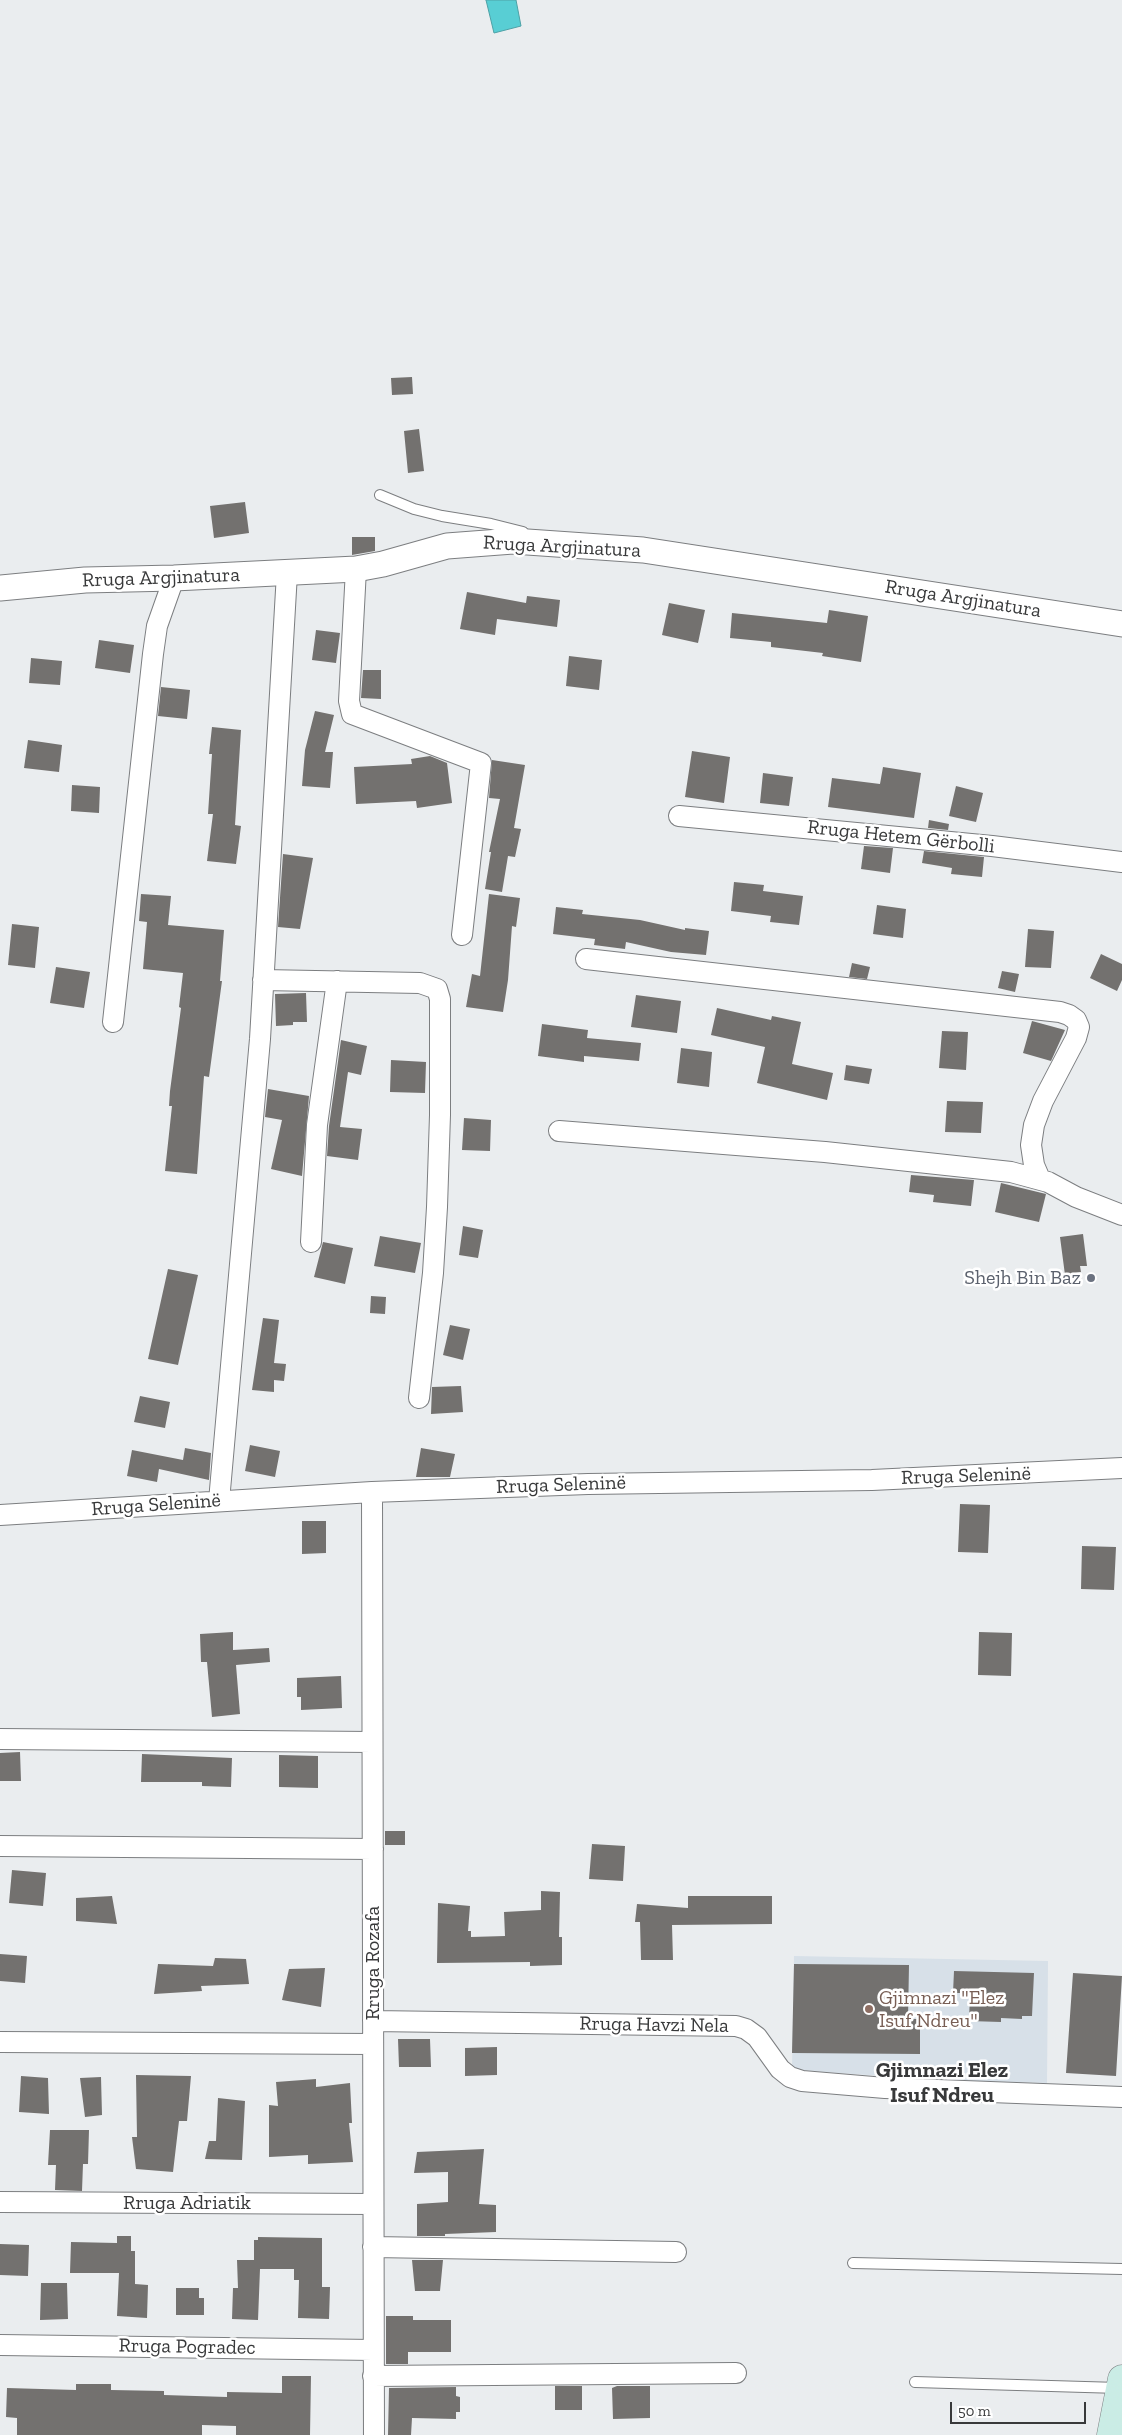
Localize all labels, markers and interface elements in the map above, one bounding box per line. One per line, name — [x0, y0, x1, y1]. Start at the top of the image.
street label: Rruga Argjinatura — [483, 531, 641, 563]
street label: Rruga Argjinatura — [82, 563, 240, 593]
street label: Rruga Argjinatura — [883, 575, 1043, 623]
street label: Rruga Hetem Gërbolli — [806, 815, 996, 859]
place label: Shejh Bin Baz — [964, 1266, 1081, 1290]
marker: Shejh Bin Baz — [1085, 1272, 1097, 1284]
street label: Rruga Seleninë — [901, 1462, 1031, 1490]
street label: Rruga Seleninë — [496, 1471, 626, 1499]
street label: Rruga Seleninë — [90, 1489, 222, 1521]
street label: Rruga Rozafa — [361, 1906, 385, 2020]
place label: Gjimnazi "Elez Isuf Ndreu" — [879, 1986, 1004, 2033]
marker: Gjimnazi "Elez Isuf Ndreu" — [863, 2003, 875, 2015]
street label: Rruga Havzi Nela — [579, 2012, 729, 2038]
district label: Gjimnazi Elez Isuf Ndreu — [876, 2058, 1008, 2110]
street label: Rruga Adriatik — [123, 2191, 251, 2215]
street label: Rruga Pogradec — [118, 2334, 256, 2360]
scale bar — [952, 2392, 1088, 2424]
text: 50 m — [958, 2402, 991, 2420]

